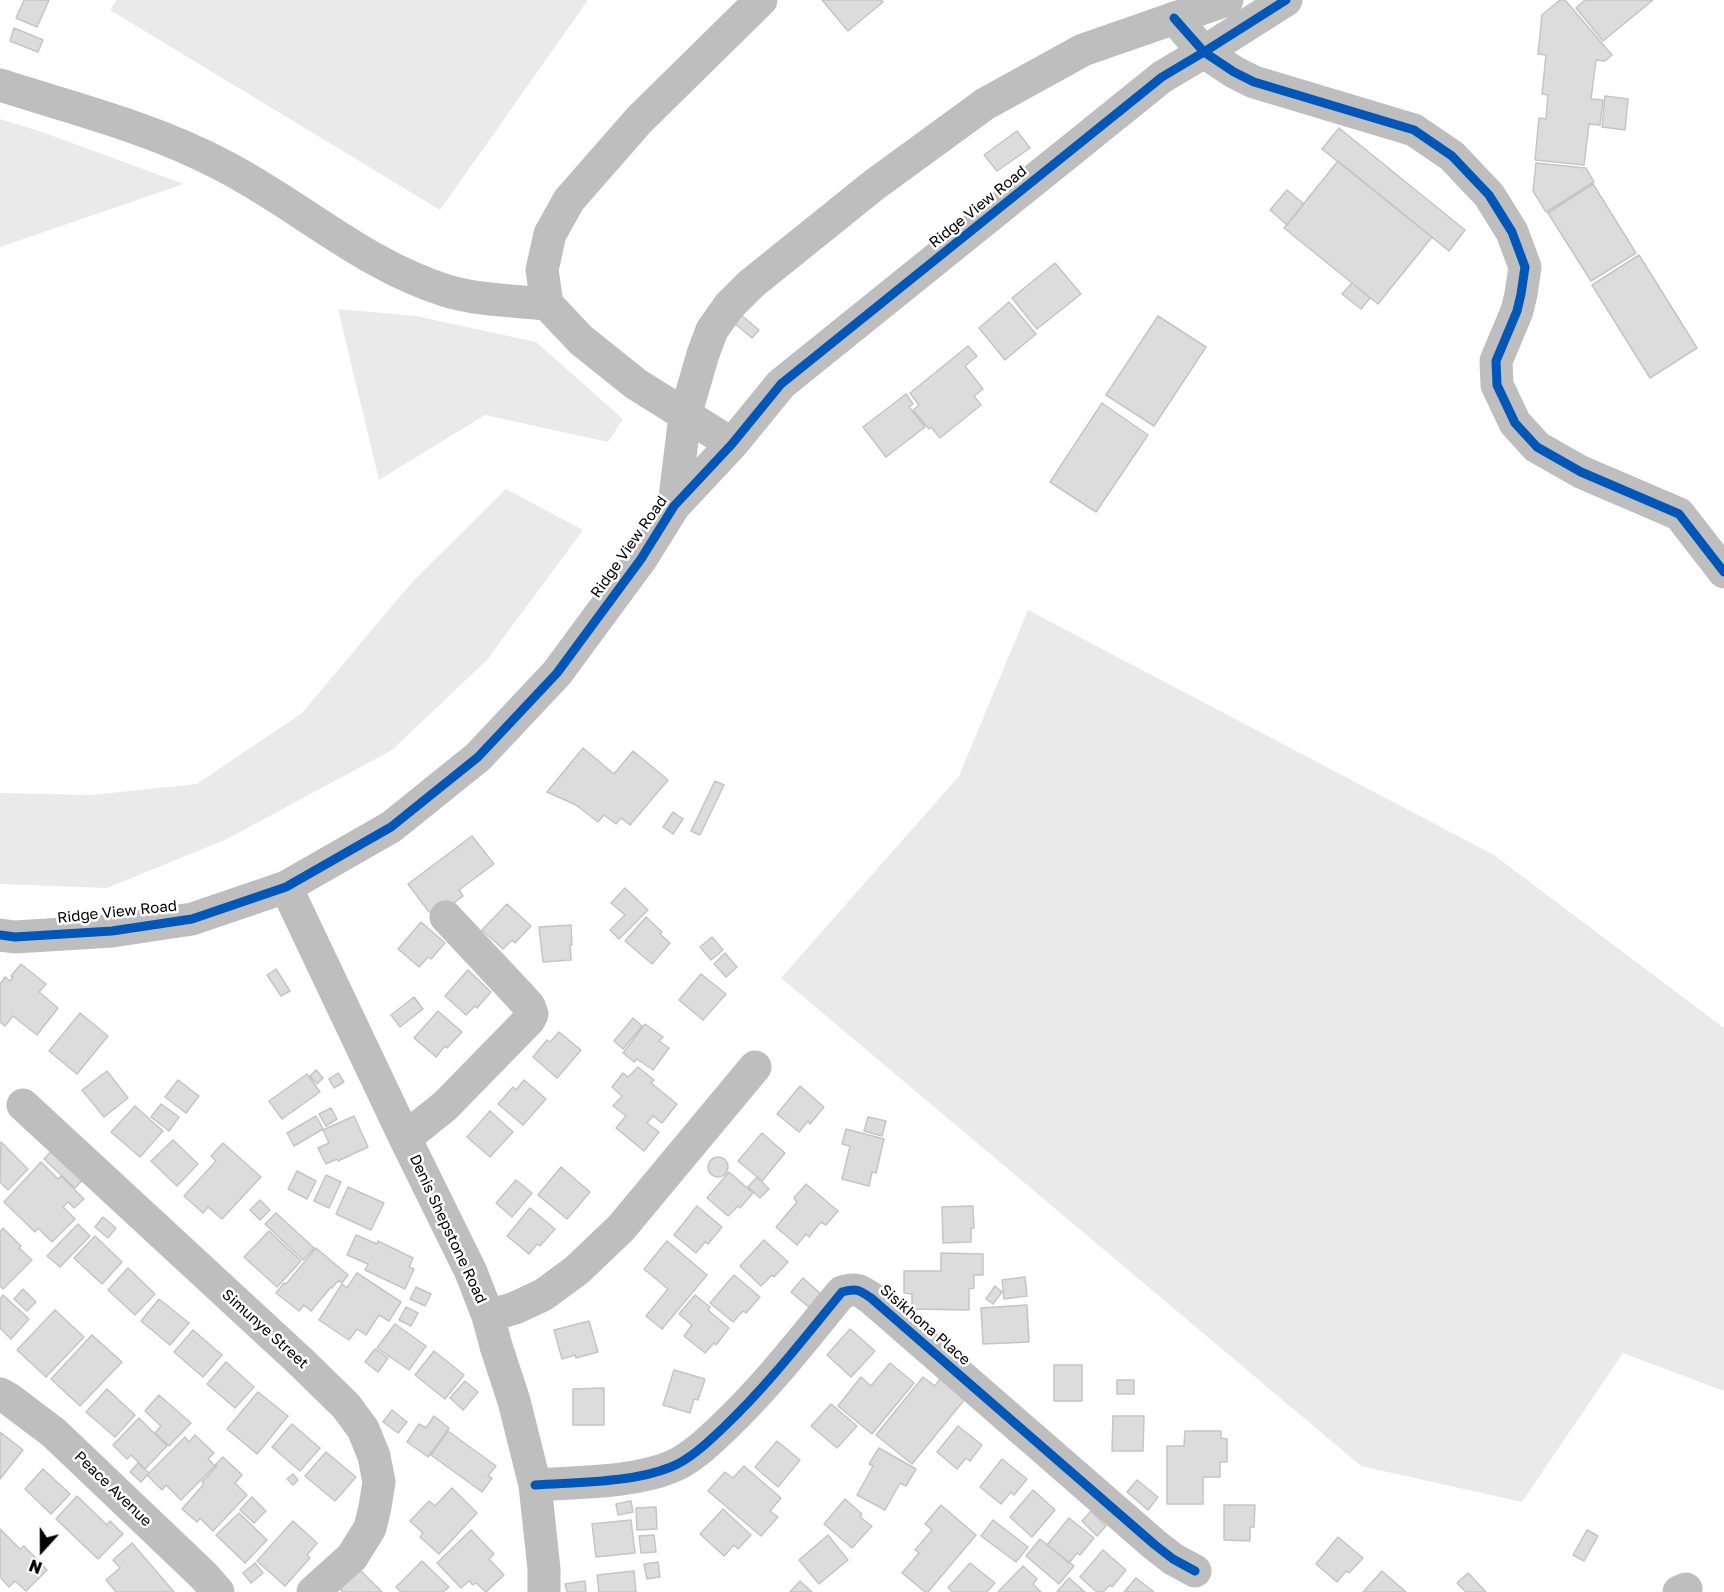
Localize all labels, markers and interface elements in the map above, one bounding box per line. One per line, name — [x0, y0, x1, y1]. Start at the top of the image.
street label: Ridge View Road — [926, 162, 1030, 252]
street label: Ridge View Road — [587, 493, 671, 601]
street label: Ridge View Road — [56, 897, 178, 927]
street label: Denis Shepstone Road — [406, 1152, 490, 1306]
street label: Sisikhona Place — [876, 1281, 974, 1369]
street label: Simunye Street — [218, 1286, 312, 1372]
street label: Peace Avenue — [71, 1448, 155, 1530]
north arrow — [12, 1520, 72, 1580]
text: N — [26, 1555, 45, 1578]

